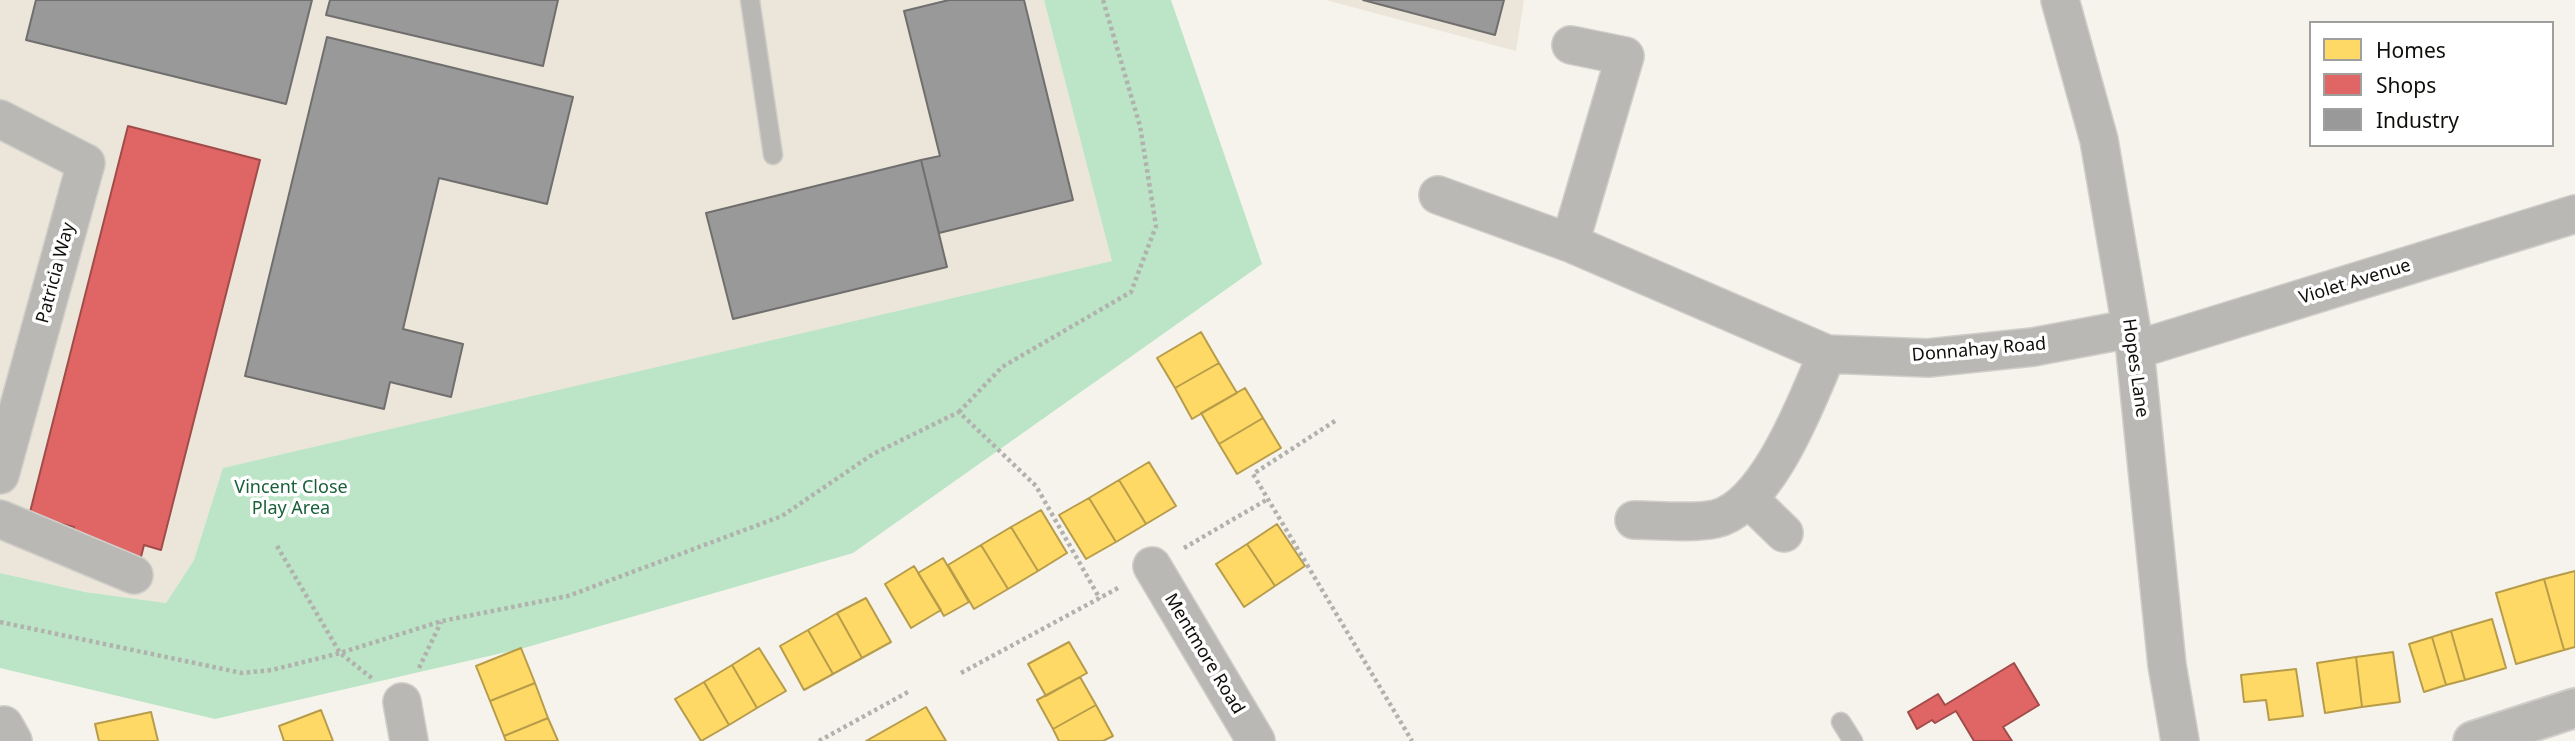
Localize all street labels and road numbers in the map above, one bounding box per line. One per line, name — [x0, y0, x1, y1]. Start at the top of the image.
street label: Patricia Way — [32, 220, 80, 326]
street label: Violet Avenue — [2297, 255, 2413, 309]
street label: Hopes Lane — [2117, 317, 2153, 419]
street label: Donnahay Road — [1911, 333, 2047, 367]
street label: Mentmore Road — [1159, 590, 1249, 718]

